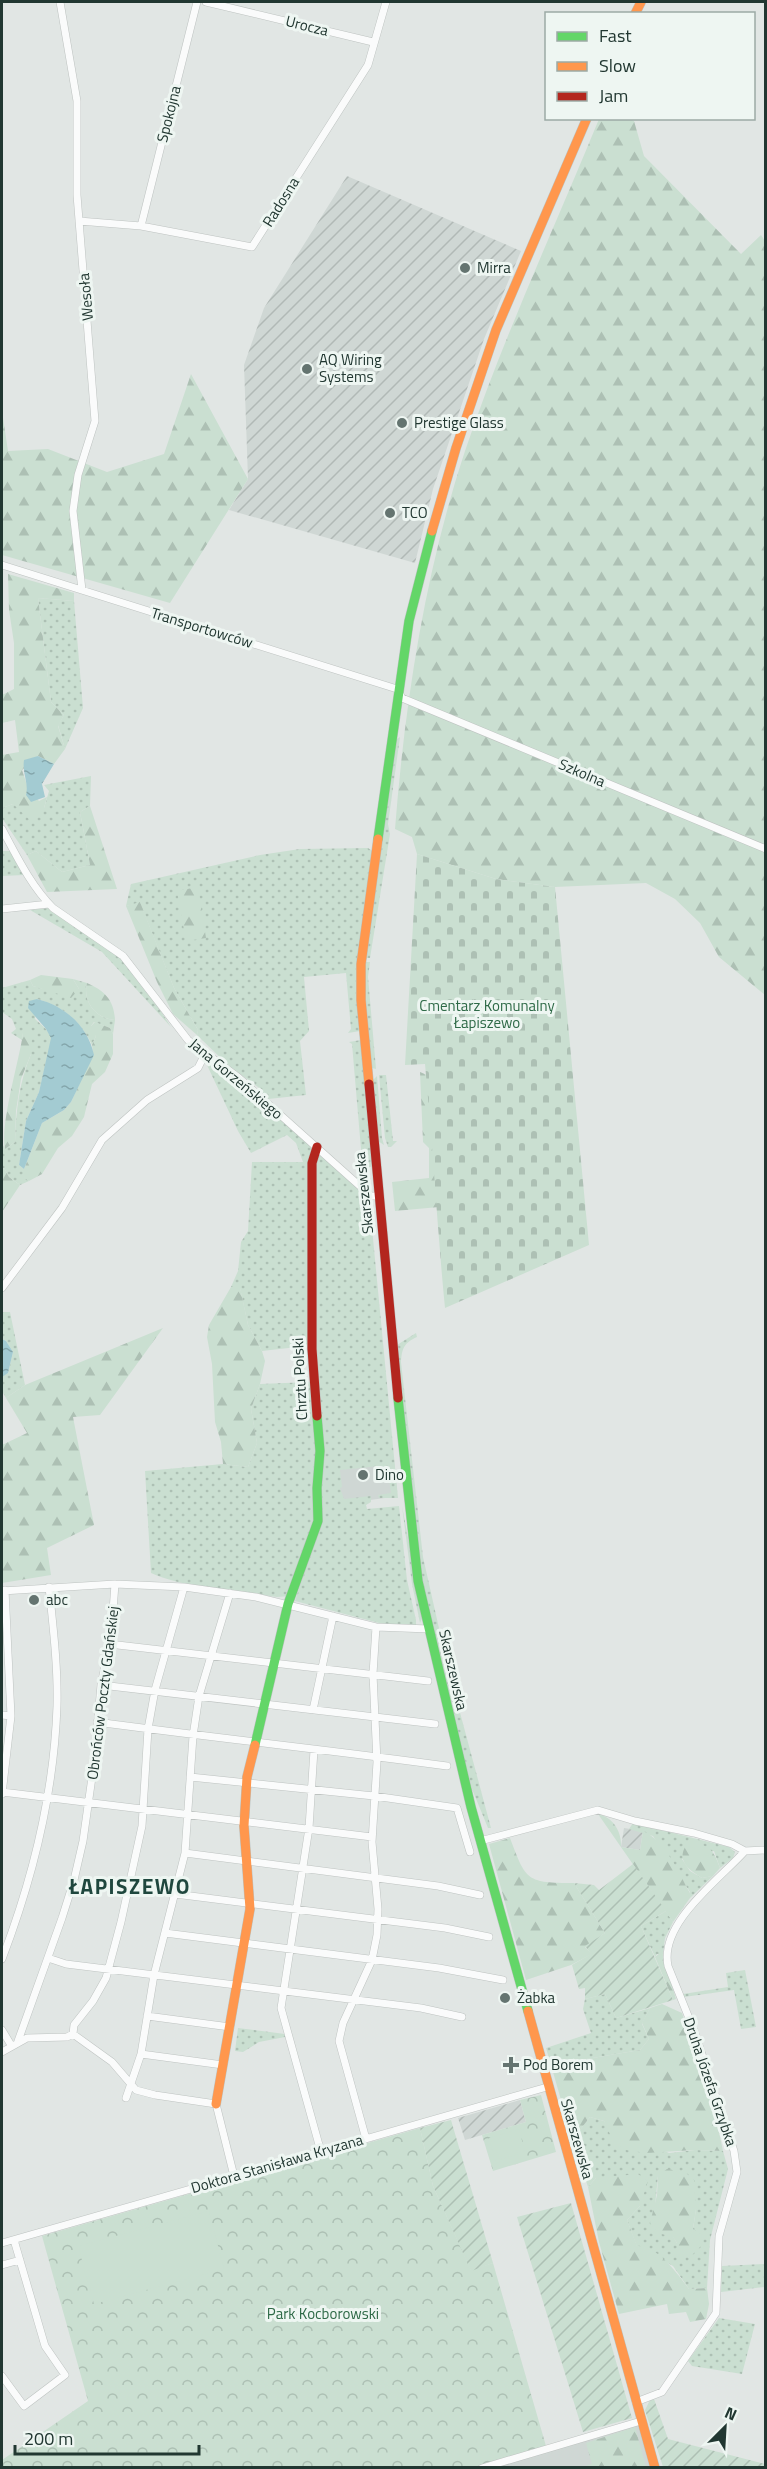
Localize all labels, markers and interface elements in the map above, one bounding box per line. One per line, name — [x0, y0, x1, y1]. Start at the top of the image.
street label: Urocza — [283, 9, 331, 42]
legend — [545, 12, 755, 120]
text: Fast — [599, 22, 632, 49]
text: Slow — [599, 52, 636, 79]
text: Jam — [599, 82, 628, 109]
street label: Spokojna — [150, 83, 187, 145]
street label: Radosna — [256, 172, 305, 231]
place label: Mirra — [477, 256, 511, 279]
marker: Mirra — [458, 261, 472, 275]
street label: Wesoła — [72, 272, 99, 322]
place label: AQ Wiring Systems — [319, 348, 382, 388]
marker: AQ Wiring Systems — [300, 362, 314, 376]
place label: Prestige Glass — [414, 411, 504, 434]
marker: Prestige Glass — [395, 416, 409, 430]
place label: TCO — [402, 501, 428, 524]
marker: TCO — [383, 506, 397, 520]
street label: Transportowców — [148, 601, 256, 654]
street label: Szkolna — [555, 752, 610, 793]
park label: Cmentarz Komunalny Łapiszewo — [419, 994, 555, 1034]
street label: Jana Gorzeńskiego — [184, 1032, 288, 1125]
street label: Skarszewska — [348, 1150, 379, 1235]
street label: Chrztu Polski — [286, 1337, 313, 1421]
place label: Dino — [375, 1463, 404, 1486]
marker: Dino — [356, 1468, 370, 1482]
place label: abc — [46, 1588, 68, 1611]
marker: abc — [27, 1593, 41, 1607]
street label: Obrońców Poczty Gdańskiej — [80, 1605, 125, 1781]
street label: Skarszewska — [433, 1627, 474, 1713]
district label: ŁAPISZEWO — [68, 1870, 191, 1902]
place label: Żabka — [517, 1986, 556, 2009]
marker: Żabka — [498, 1991, 512, 2005]
street label: Druha Józefa Grzybka — [678, 2014, 743, 2150]
place label: Pod Borem — [523, 2053, 593, 2076]
marker: Pod Borem — [504, 2058, 518, 2072]
street label: Skarszewska — [555, 2096, 600, 2182]
street label: Doktora Stanisława Kryzana — [188, 2128, 366, 2199]
park label: Park Kocborowski — [267, 2302, 379, 2325]
north arrow — [695, 2397, 755, 2457]
text: N — [721, 2400, 741, 2427]
scale bar — [15, 2418, 200, 2456]
text: 200 m — [24, 2425, 73, 2452]

